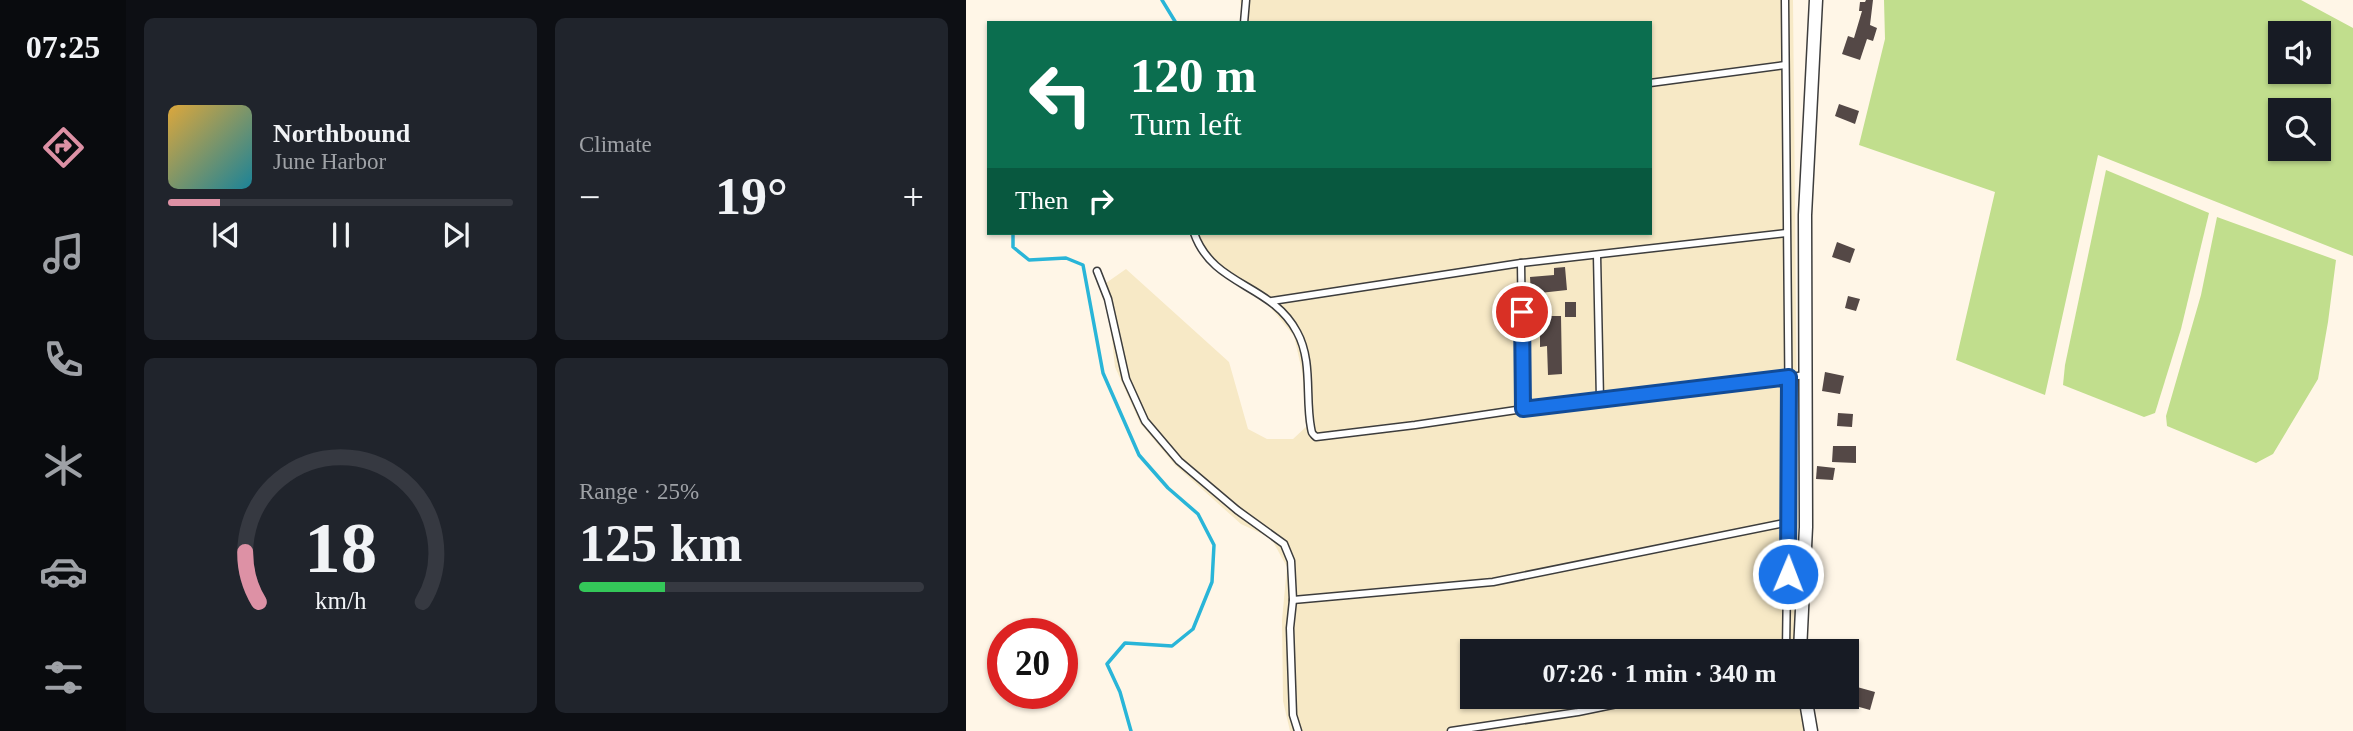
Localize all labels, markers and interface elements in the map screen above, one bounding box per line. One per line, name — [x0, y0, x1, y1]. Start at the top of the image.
map controls — [2268, 21, 2331, 161]
button: sound — [2268, 21, 2331, 84]
text: 07:25 — [26, 29, 100, 65]
text: 120 m — [1130, 48, 1257, 103]
icon: left — [1015, 49, 1106, 140]
button: search — [2268, 98, 2331, 161]
text: Turn left — [1130, 106, 1242, 142]
text: Northbound — [273, 119, 410, 148]
icon: directions — [39, 123, 88, 172]
text: Climate — [579, 132, 652, 157]
text: June Harbor — [273, 149, 386, 174]
text: 19° — [715, 168, 788, 225]
text: − — [579, 176, 600, 218]
text: + — [903, 176, 924, 218]
icon: right — [1082, 182, 1120, 220]
text: Then — [1015, 186, 1068, 215]
icon: previous — [207, 216, 245, 254]
icon: pause — [322, 216, 360, 254]
icon: next — [437, 216, 475, 254]
icon: music — [39, 229, 88, 278]
pin — [1492, 282, 1552, 342]
icon: arrive — [1503, 293, 1541, 331]
icon: phone — [39, 335, 88, 384]
icon: climate — [39, 441, 88, 490]
text: Range · 25% — [579, 479, 699, 504]
text: 18 — [304, 507, 377, 588]
text: 125 km — [579, 515, 742, 572]
position arrow — [1751, 537, 1825, 611]
icon: car — [39, 547, 88, 596]
text: km/h — [315, 586, 367, 613]
speed limit sign: 20 — [987, 618, 1078, 709]
icon: filters — [39, 653, 88, 702]
text: 07:26 · 1 min · 340 m — [1543, 659, 1777, 688]

